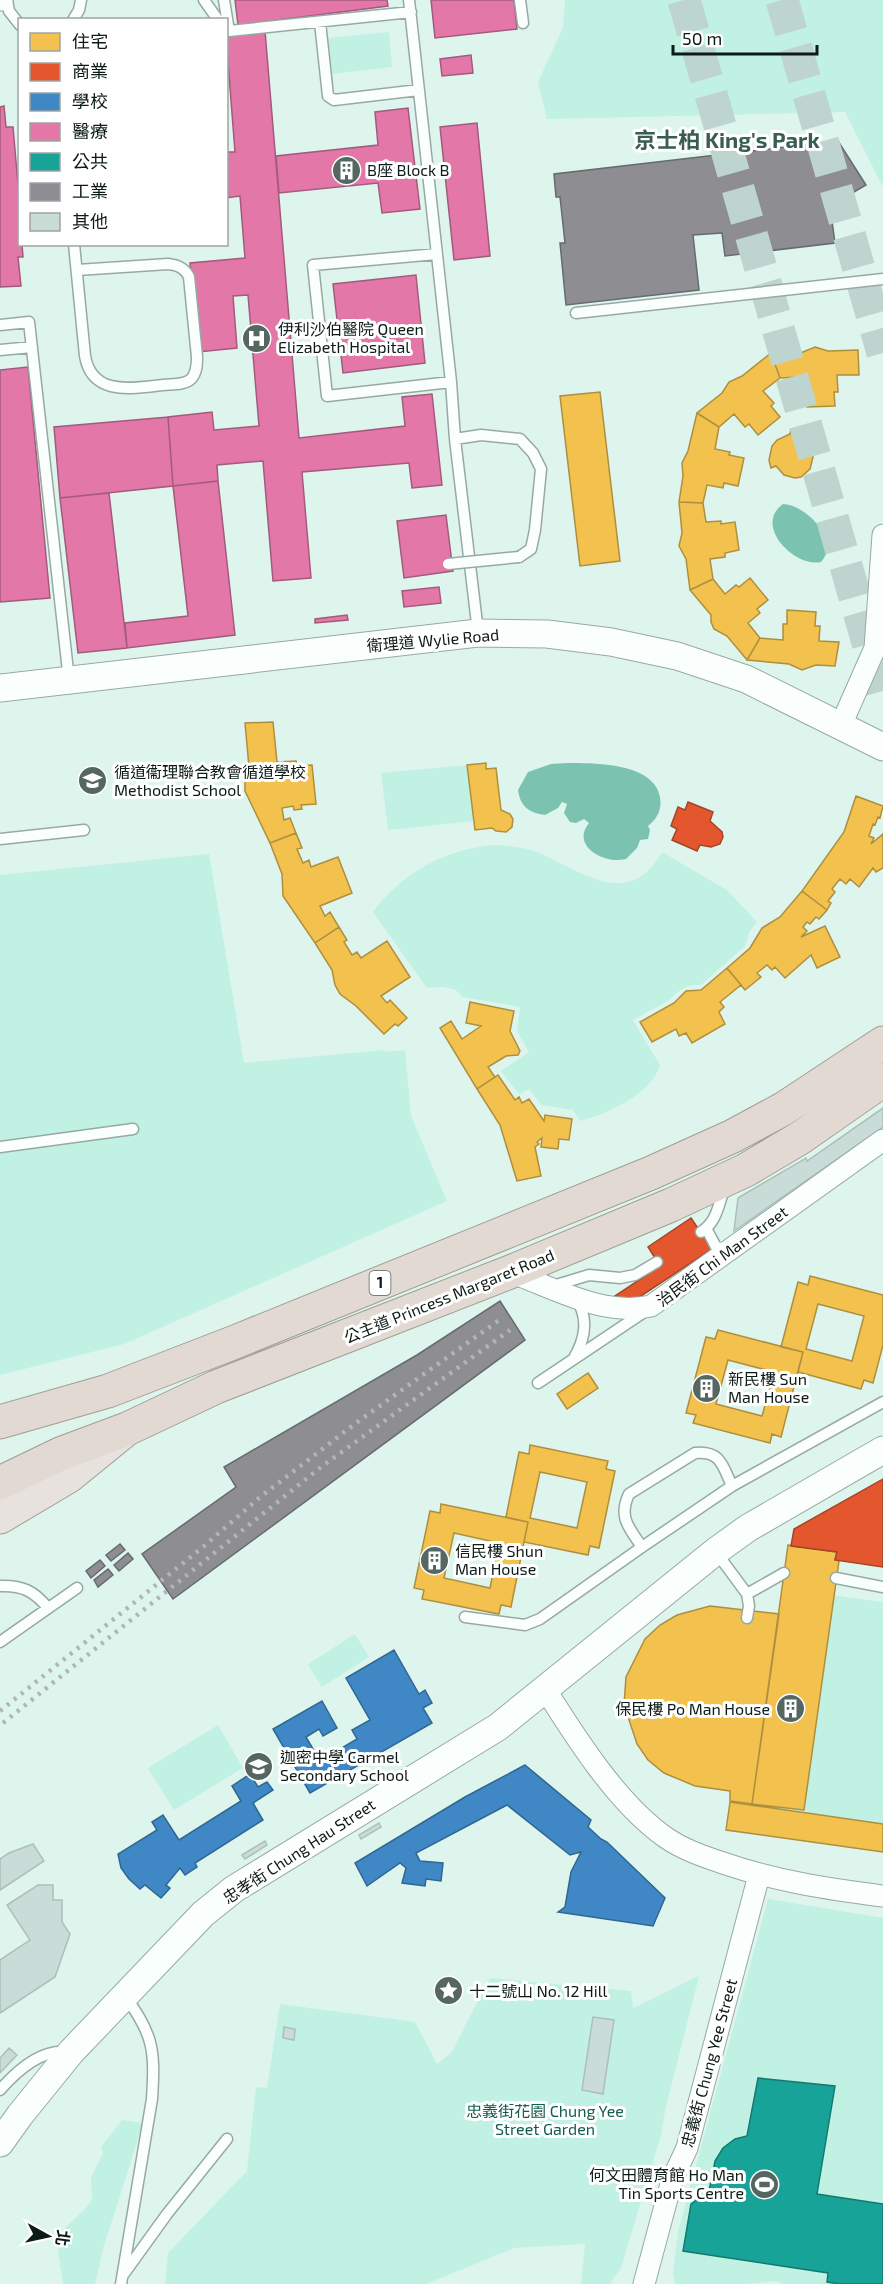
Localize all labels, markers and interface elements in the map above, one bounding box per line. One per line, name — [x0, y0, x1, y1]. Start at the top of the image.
legend — [18, 18, 228, 246]
scale bar — [673, 18, 817, 56]
text: 50 m — [682, 27, 722, 49]
text: 住宅 — [72, 30, 108, 52]
text: 商業 — [72, 60, 108, 82]
text: 學校 — [72, 90, 108, 112]
text: 醫療 — [72, 120, 108, 142]
district label: 京士柏 King's Park — [634, 126, 821, 152]
text: 公共 — [72, 150, 108, 172]
building icon: B座 Block B — [330, 154, 362, 186]
place label: B座 Block B — [367, 160, 450, 179]
text: 工業 — [72, 180, 108, 202]
text: 其他 — [72, 210, 108, 232]
place label: 伊利沙伯醫院 Queen Elizabeth Hospital — [278, 319, 424, 356]
hospital icon: 伊利沙伯醫院 Queen Elizabeth Hospital — [241, 322, 273, 354]
street label: 衛理道 Wylie Road — [366, 624, 500, 655]
place label: 循道衞理聯合教會循道學校 Methodist School — [114, 762, 306, 799]
school or university icon: 循道衞理聯合教會循道學校 Methodist School — [77, 765, 109, 797]
street label: 治民街 Chi Man Street — [652, 1202, 791, 1310]
street label: 公主道 Princess Margaret Road — [341, 1245, 557, 1346]
road number: 1 — [370, 1271, 391, 1295]
place label: 新民樓 Sun Man House — [728, 1369, 809, 1406]
building icon: 新民樓 Sun Man House — [691, 1372, 723, 1404]
place label: 信民樓 Shun Man House — [455, 1541, 543, 1578]
building icon: 信民樓 Shun Man House — [418, 1544, 450, 1576]
building icon: 保民樓 Po Man House — [775, 1693, 807, 1725]
place label: 保民樓 Po Man House — [615, 1699, 770, 1718]
place label: 迦密中學 Carmel Secondary School — [280, 1747, 409, 1784]
school or university icon: 迦密中學 Carmel Secondary School — [243, 1750, 275, 1782]
street label: 忠孝街 Chung Hau Street — [219, 1794, 378, 1907]
place icon: 十二號山 No. 12 Hill — [432, 1975, 464, 2007]
street label: 忠義街 Chung Yee Street — [677, 1977, 740, 2149]
place label: 十二號山 No. 12 Hill — [469, 1981, 608, 2000]
park label: 忠義街花園 Chung Yee Street Garden — [466, 2101, 624, 2138]
place label: 何文田體育館 Ho Man Tin Sports Centre — [589, 2165, 744, 2202]
sports icon: 何文田體育館 Ho Man Tin Sports Centre — [749, 2168, 781, 2200]
north arrow — [18, 2206, 78, 2266]
text: 北 — [53, 2229, 74, 2247]

